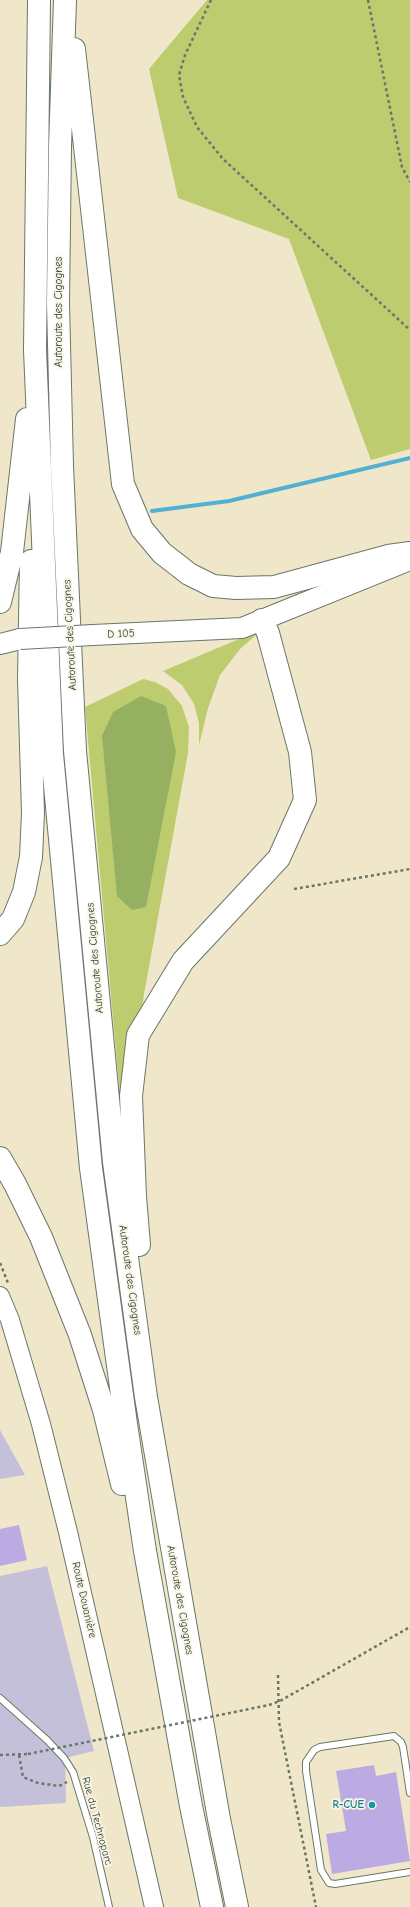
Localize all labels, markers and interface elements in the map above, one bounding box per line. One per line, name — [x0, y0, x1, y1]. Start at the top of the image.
street label: Autoroute des Cigognes — [52, 257, 66, 367]
street label: Autoroute des Cigognes — [61, 579, 79, 691]
street label: D 105 — [107, 627, 135, 641]
street label: Autoroute des Cigognes — [84, 902, 106, 1014]
street label: Autoroute des Cigognes — [116, 1224, 144, 1336]
street label: Autoroute des Cigognes — [164, 1544, 196, 1656]
street label: Route Douanière — [69, 1561, 99, 1639]
street label: Rue du Technoparc — [79, 1775, 115, 1867]
place label: R-CUE — [333, 1798, 364, 1812]
marker: R-CUE — [367, 1800, 377, 1810]

